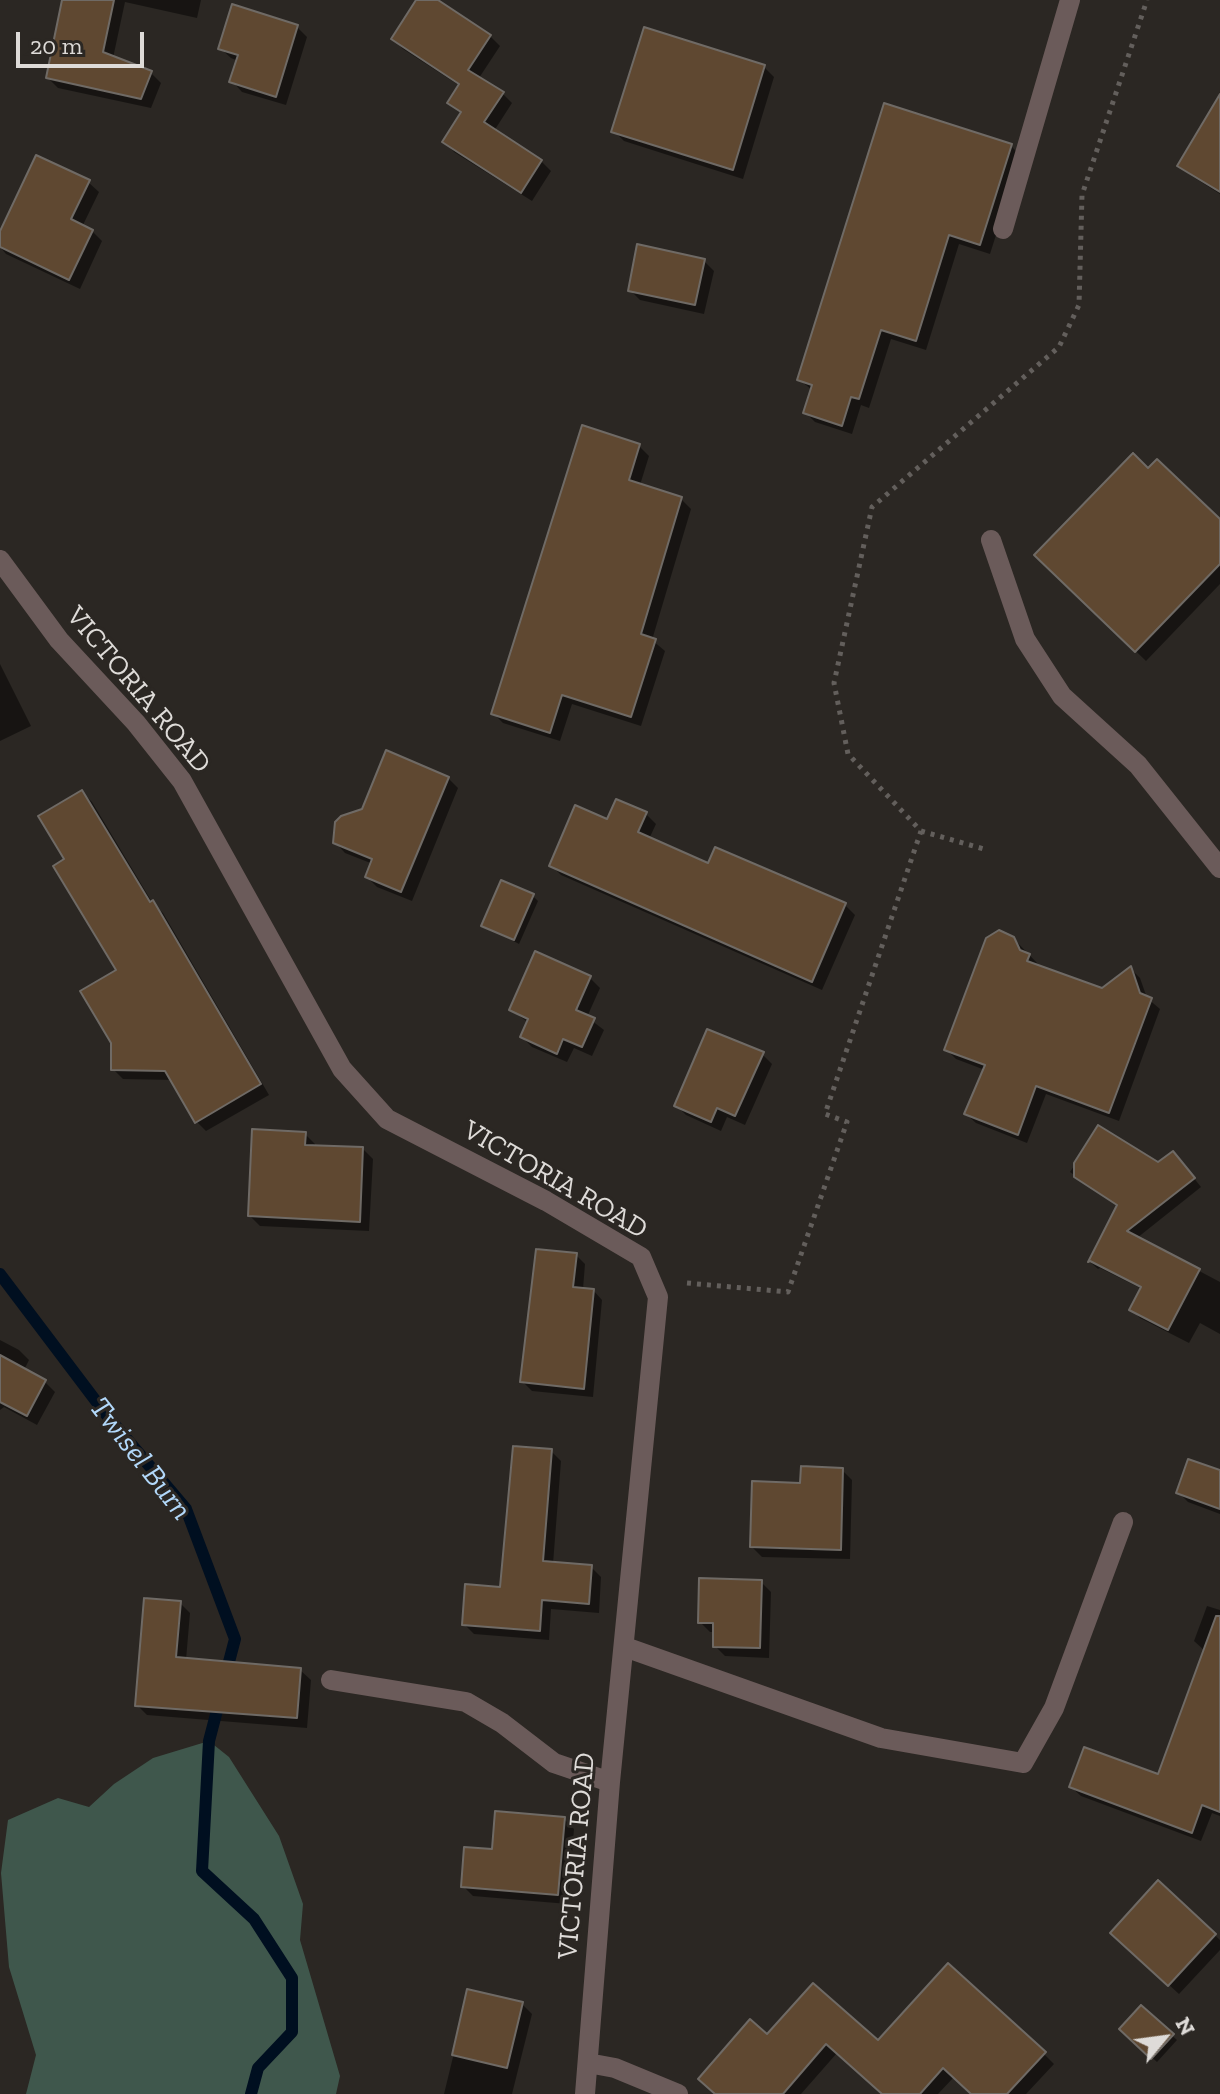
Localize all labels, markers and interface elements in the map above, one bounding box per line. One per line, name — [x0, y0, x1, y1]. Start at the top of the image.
scale bar — [20, 16, 148, 66]
text: 20 m — [30, 31, 82, 60]
street label: VICTORIA ROAD — [58, 600, 218, 780]
street label: VICTORIA ROAD — [457, 1114, 653, 1246]
water label: Twisel Burn — [81, 1391, 199, 1527]
street label: VICTORIA ROAD — [551, 1751, 603, 1961]
north arrow — [1124, 1998, 1204, 2078]
text: N — [1170, 2012, 1201, 2040]

